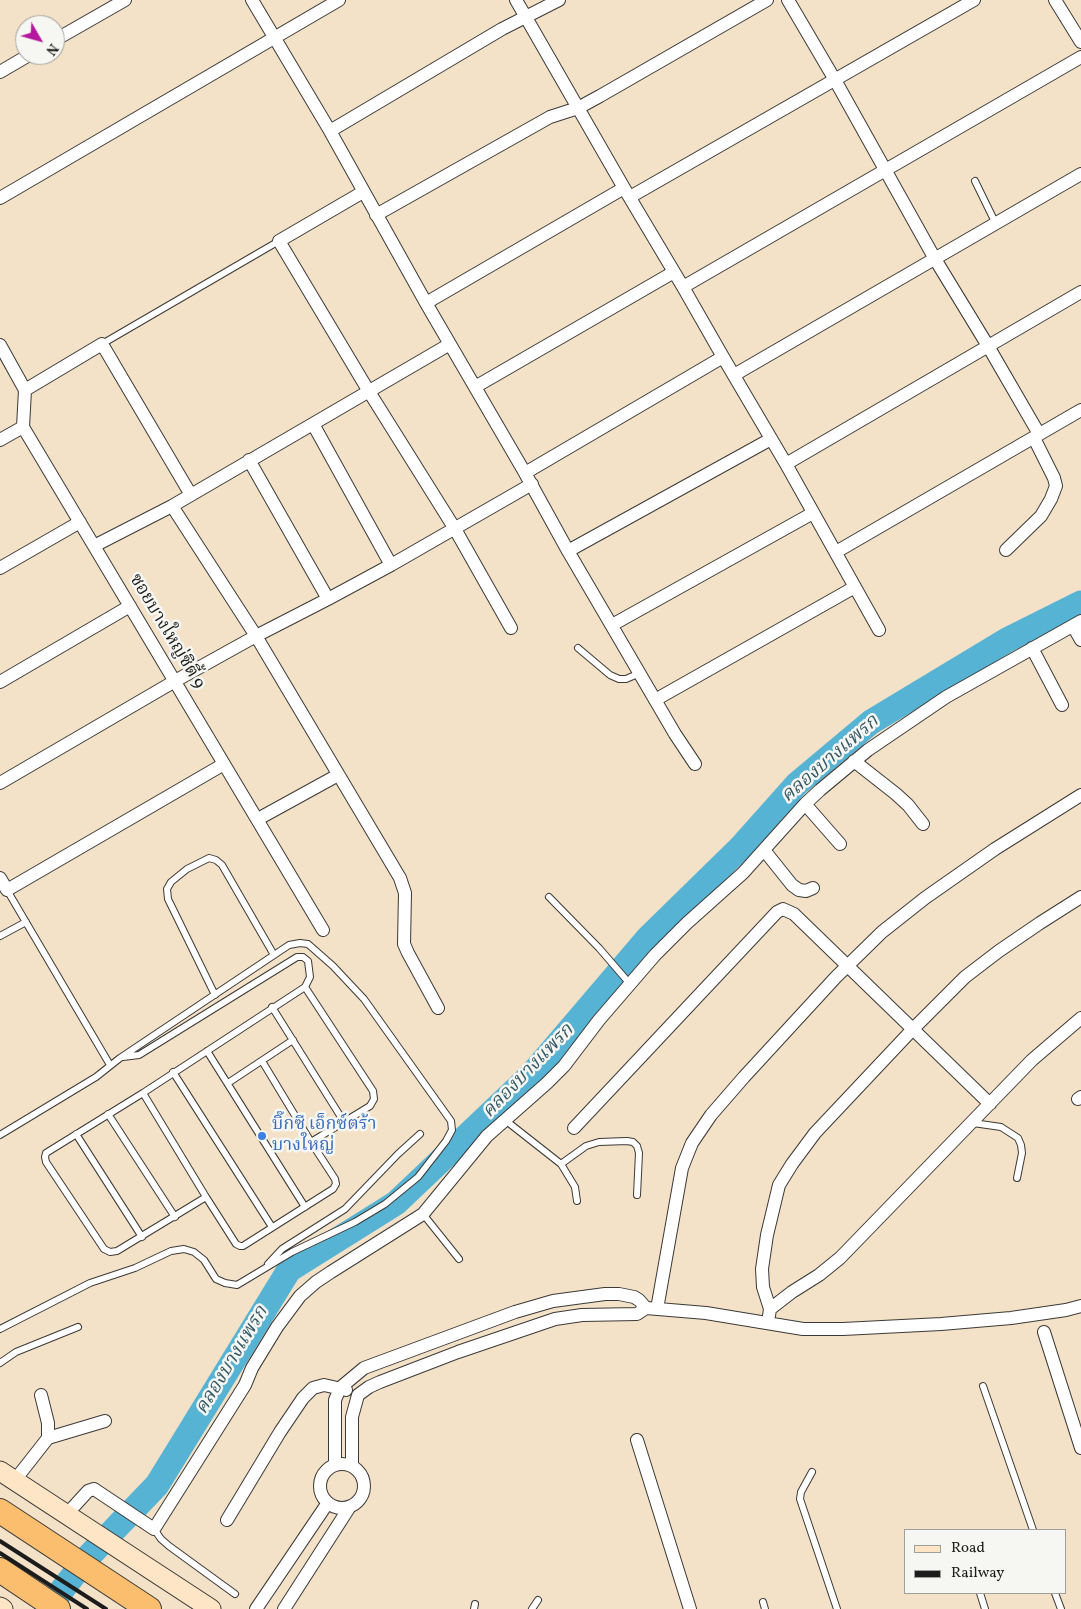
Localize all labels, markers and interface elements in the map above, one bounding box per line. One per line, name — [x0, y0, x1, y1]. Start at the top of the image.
north arrow — [15, 15, 65, 65]
text: N — [41, 39, 62, 59]
street label: ซอยบางใหญ่ซิตี้ 9 — [123, 571, 209, 693]
water label: คลองบางแพรก — [778, 711, 884, 809]
water label: คลองบางแพรก — [478, 1020, 580, 1124]
place label: บิ๊กซี เอ็กซ์ตร้า บางใหญ่ — [272, 1115, 377, 1158]
marker: บิ๊กซี เอ็กซ์ตร้า บางใหญ่ — [256, 1130, 268, 1142]
water label: คลองบางแพรก — [192, 1303, 274, 1419]
legend — [904, 1529, 1066, 1594]
text: Road — [951, 1538, 985, 1559]
text: Railway — [951, 1563, 1004, 1584]

